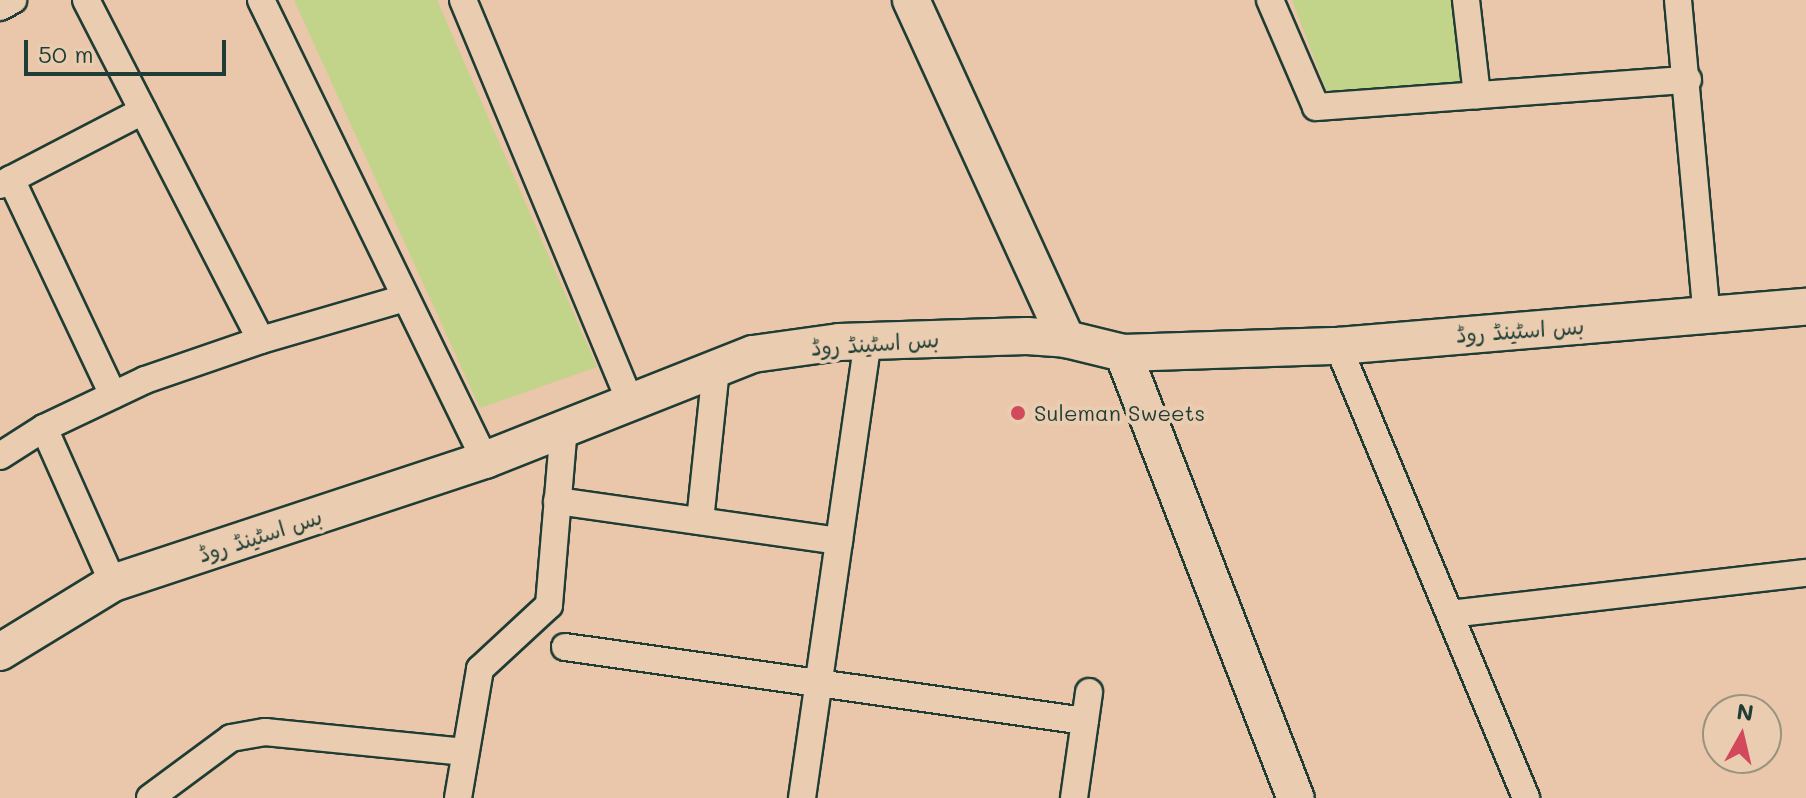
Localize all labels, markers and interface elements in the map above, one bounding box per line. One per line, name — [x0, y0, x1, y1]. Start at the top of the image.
scale bar — [28, 24, 230, 74]
text: 50 m — [38, 38, 94, 69]
street label: بس اسٹینڈ روڈ — [1455, 312, 1585, 348]
street label: بس اسٹینڈ روڈ — [810, 325, 940, 361]
place label: Suleman Sweets — [1034, 400, 1205, 426]
marker: Suleman Sweets — [1009, 404, 1027, 422]
street label: بس اسٹینڈ روڈ — [195, 503, 325, 567]
north arrow — [1702, 694, 1782, 774]
text: N — [1735, 696, 1755, 727]

